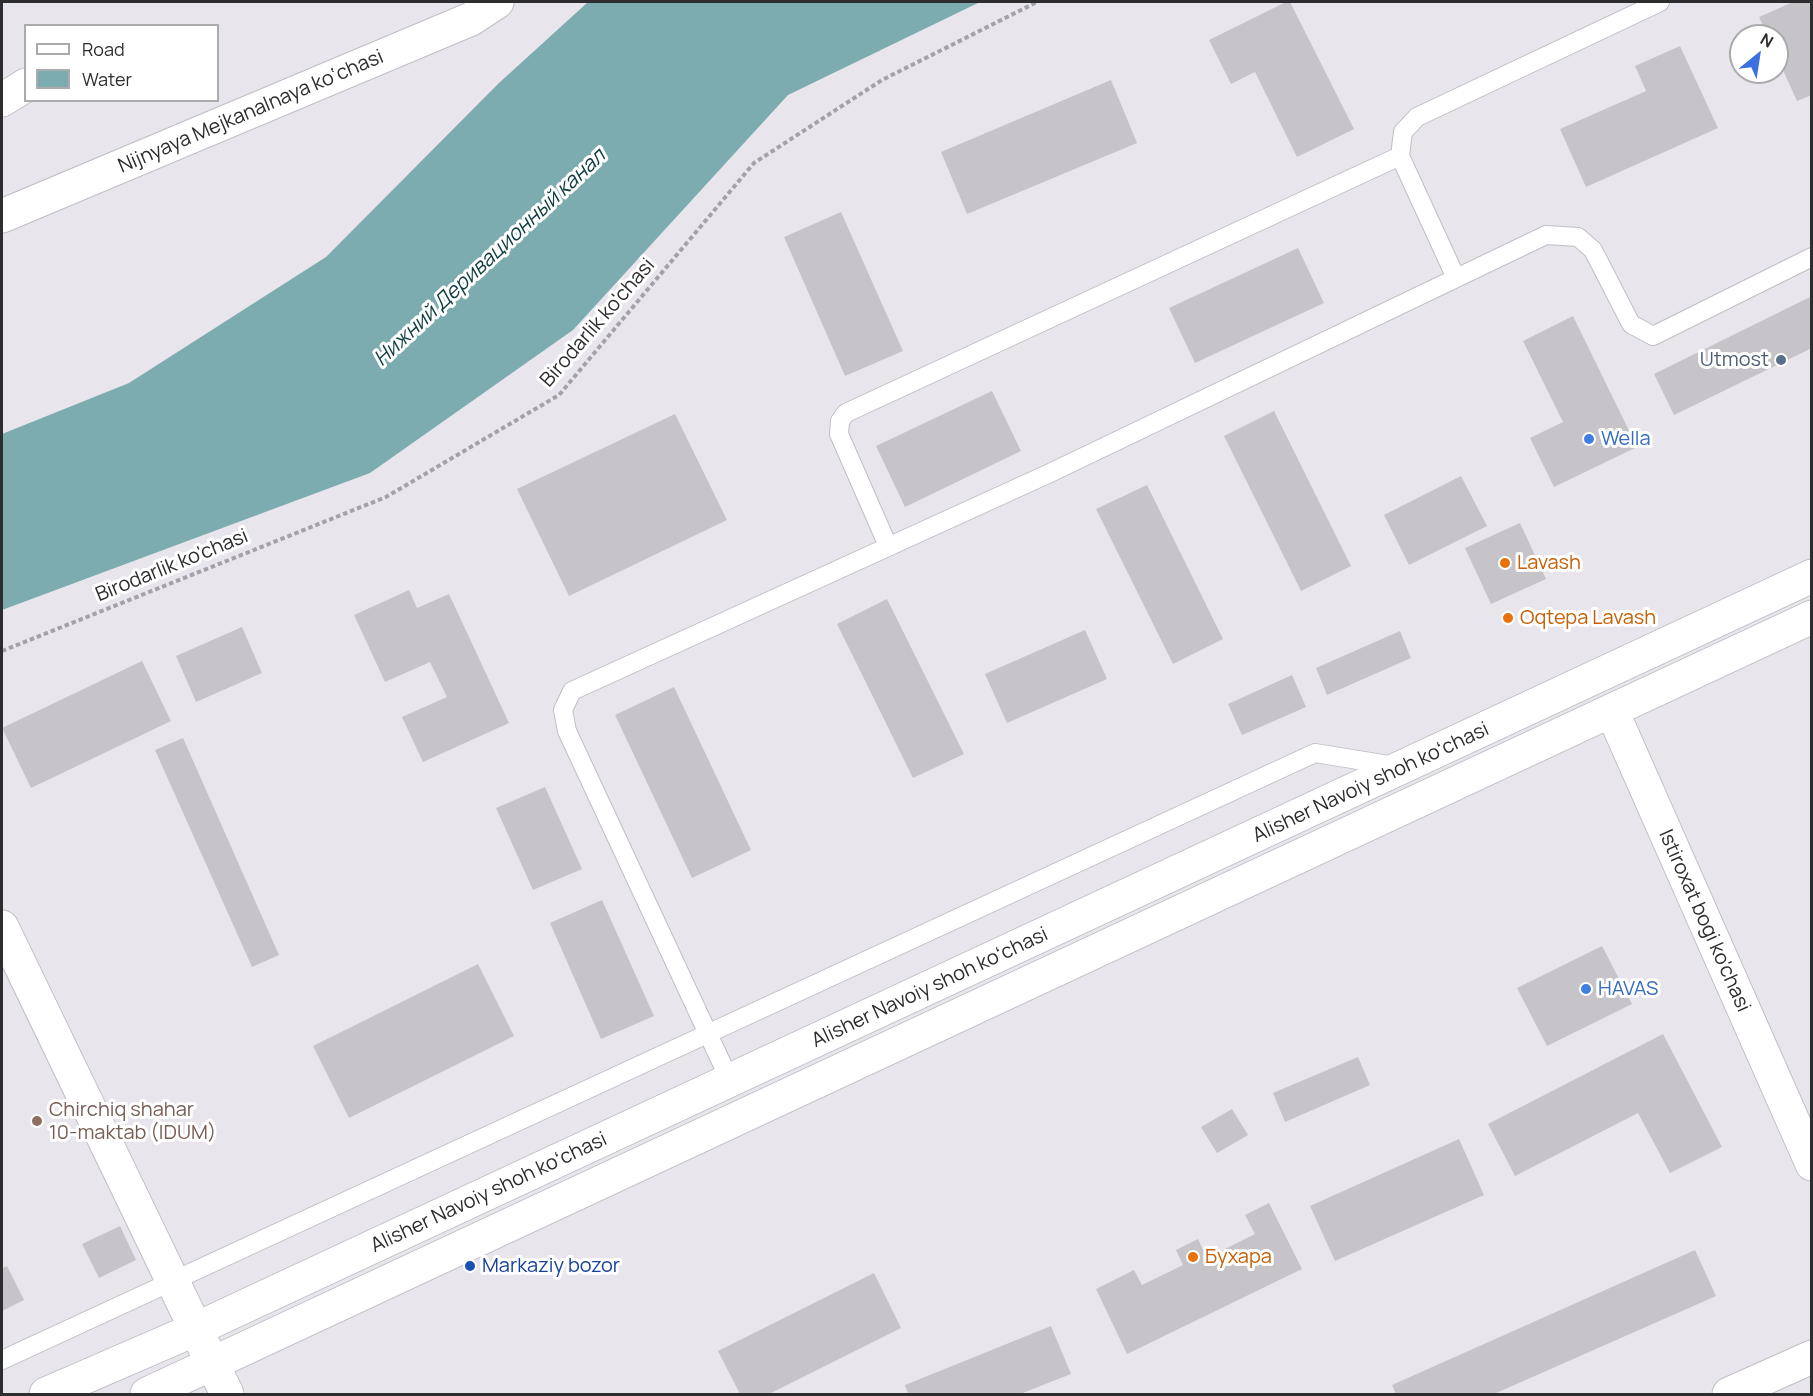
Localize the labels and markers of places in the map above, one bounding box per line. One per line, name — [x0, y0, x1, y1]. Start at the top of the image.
place label: Utmost — [1700, 348, 1769, 372]
marker: Utmost — [1774, 353, 1788, 367]
place label: Wella — [1601, 427, 1651, 451]
marker: Wella — [1582, 432, 1596, 446]
place label: Lavash — [1517, 551, 1581, 575]
marker: Lavash — [1498, 556, 1512, 570]
place label: Oqtepa Lavash — [1520, 606, 1656, 630]
marker: Oqtepa Lavash — [1501, 611, 1515, 625]
place label: HAVAS — [1598, 977, 1658, 1001]
marker: HAVAS — [1579, 982, 1593, 996]
place label: Chirchiq shahar 10-maktab (IDUM) — [49, 1098, 216, 1145]
marker: Chirchiq shahar 10-maktab (IDUM) — [30, 1114, 44, 1128]
place label: Бухара — [1205, 1245, 1272, 1269]
marker: Бухара — [1186, 1250, 1200, 1264]
place label: Markaziy bozor — [482, 1254, 620, 1278]
marker: Markaziy bozor — [463, 1259, 477, 1273]

